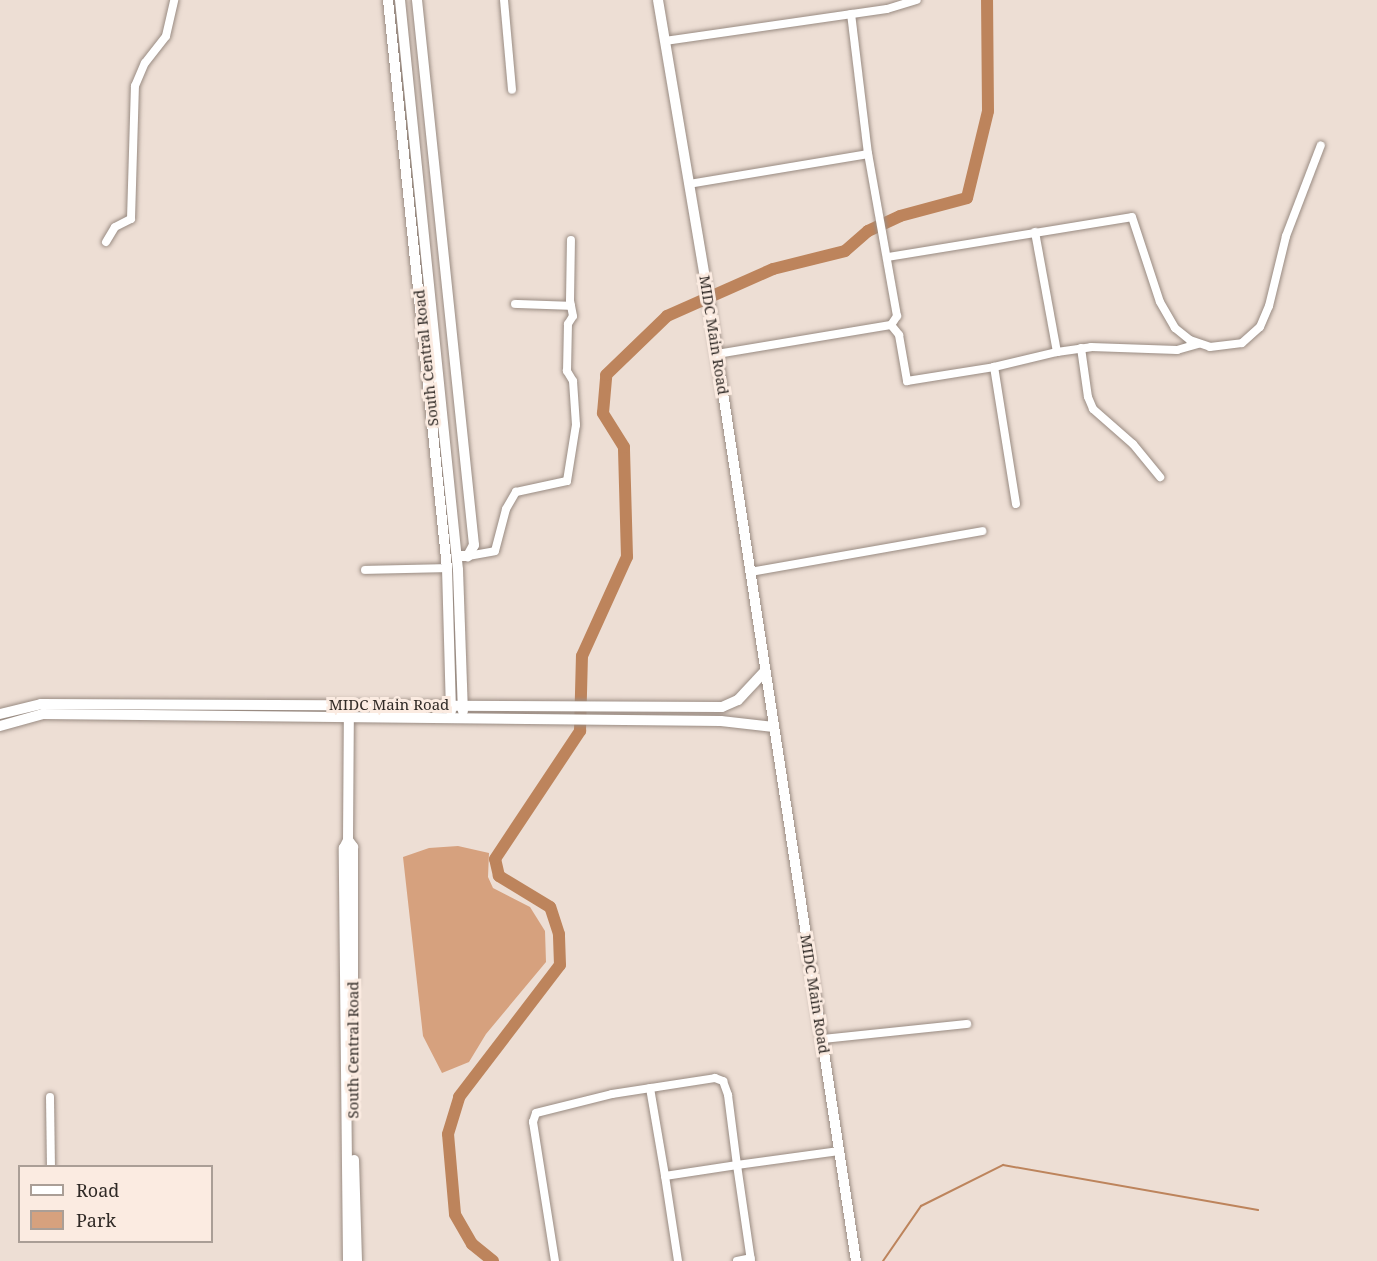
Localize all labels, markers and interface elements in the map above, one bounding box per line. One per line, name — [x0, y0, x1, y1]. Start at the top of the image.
street label: MIDC Main Road — [696, 274, 732, 396]
street label: South Central Road — [410, 289, 442, 427]
street label: MIDC Main Road — [329, 696, 449, 714]
street label: MIDC Main Road — [797, 933, 833, 1055]
street label: South Central Road — [344, 981, 362, 1119]
legend — [18, 1165, 213, 1243]
text: Road — [76, 1178, 119, 1202]
text: Park — [76, 1208, 116, 1232]

